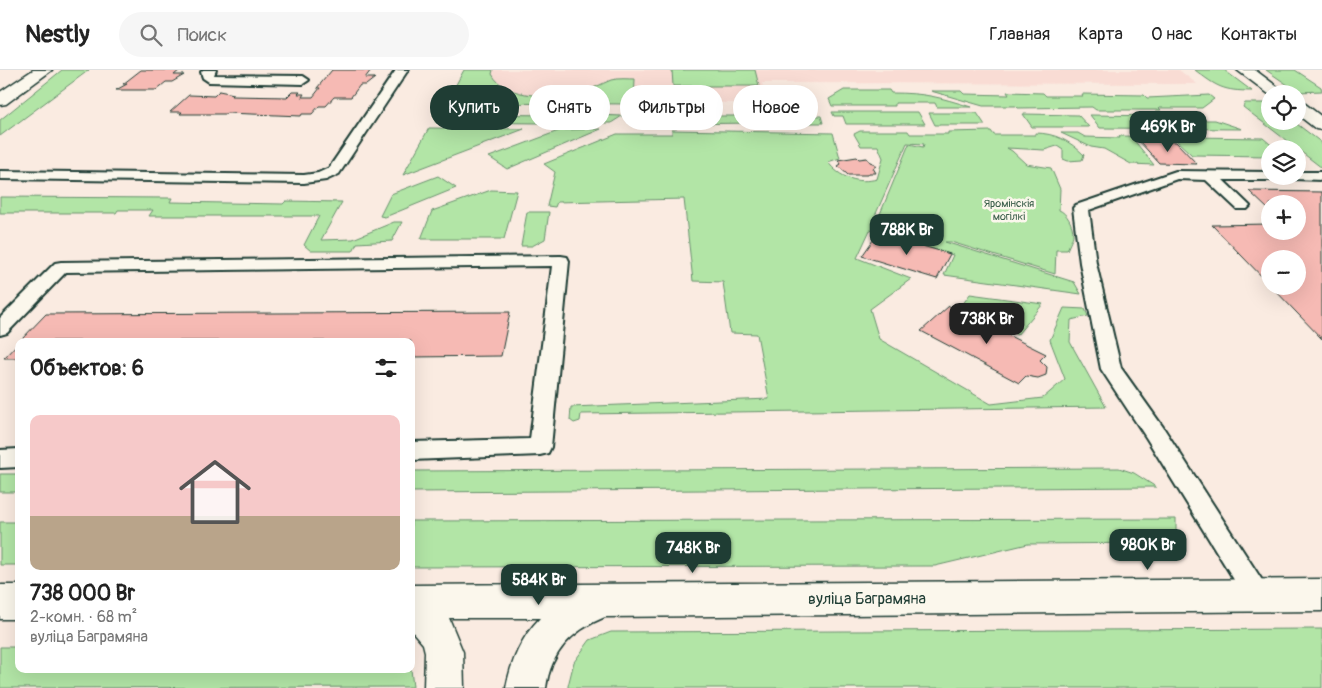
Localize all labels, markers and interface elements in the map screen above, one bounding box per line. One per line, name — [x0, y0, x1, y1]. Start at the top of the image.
search box — [119, 12, 469, 57]
text: Nestly — [25, 20, 89, 49]
icon: search — [137, 21, 165, 49]
text: Поиск — [177, 23, 227, 47]
text: Главная — [989, 23, 1050, 46]
text: Карта — [1078, 23, 1123, 46]
text: О нас — [1151, 23, 1193, 46]
text: Контакты — [1221, 23, 1297, 46]
chip: Купить — [430, 85, 519, 130]
chip: Снять — [529, 85, 610, 130]
chip: Фильтры — [620, 85, 723, 130]
chip: Новое — [733, 85, 818, 130]
map controls — [1261, 85, 1306, 295]
button: locate — [1261, 85, 1306, 130]
pin: 469K Br — [1122, 111, 1214, 153]
text: 469K Br — [1141, 117, 1195, 137]
button: layers — [1261, 140, 1306, 185]
button: + — [1261, 195, 1306, 240]
park label: Яромінскія могілкі — [984, 197, 1034, 223]
pin: 788K Br — [861, 214, 953, 256]
text: 788K Br — [881, 220, 933, 240]
button: − — [1261, 250, 1306, 295]
pin: 738K Br — [941, 302, 1033, 345]
text: 738K Br — [960, 309, 1014, 329]
icon: filters — [372, 354, 400, 382]
text: Объектов: 6 — [30, 355, 144, 382]
icon: home — [170, 447, 260, 537]
pin: 980K Br — [1102, 528, 1194, 571]
pin: 748K Br — [647, 532, 739, 574]
text: 980K Br — [1120, 535, 1176, 555]
text: 748K Br — [666, 538, 720, 558]
pin: 584K Br — [493, 564, 585, 606]
text: 584K Br — [512, 570, 566, 590]
text: 738 000 Br — [30, 580, 135, 607]
street label: вуліца Баграмяна — [808, 589, 926, 609]
text: 2-комн. · 68 m² — [30, 607, 137, 627]
text: вуліца Баграмяна — [30, 627, 148, 647]

